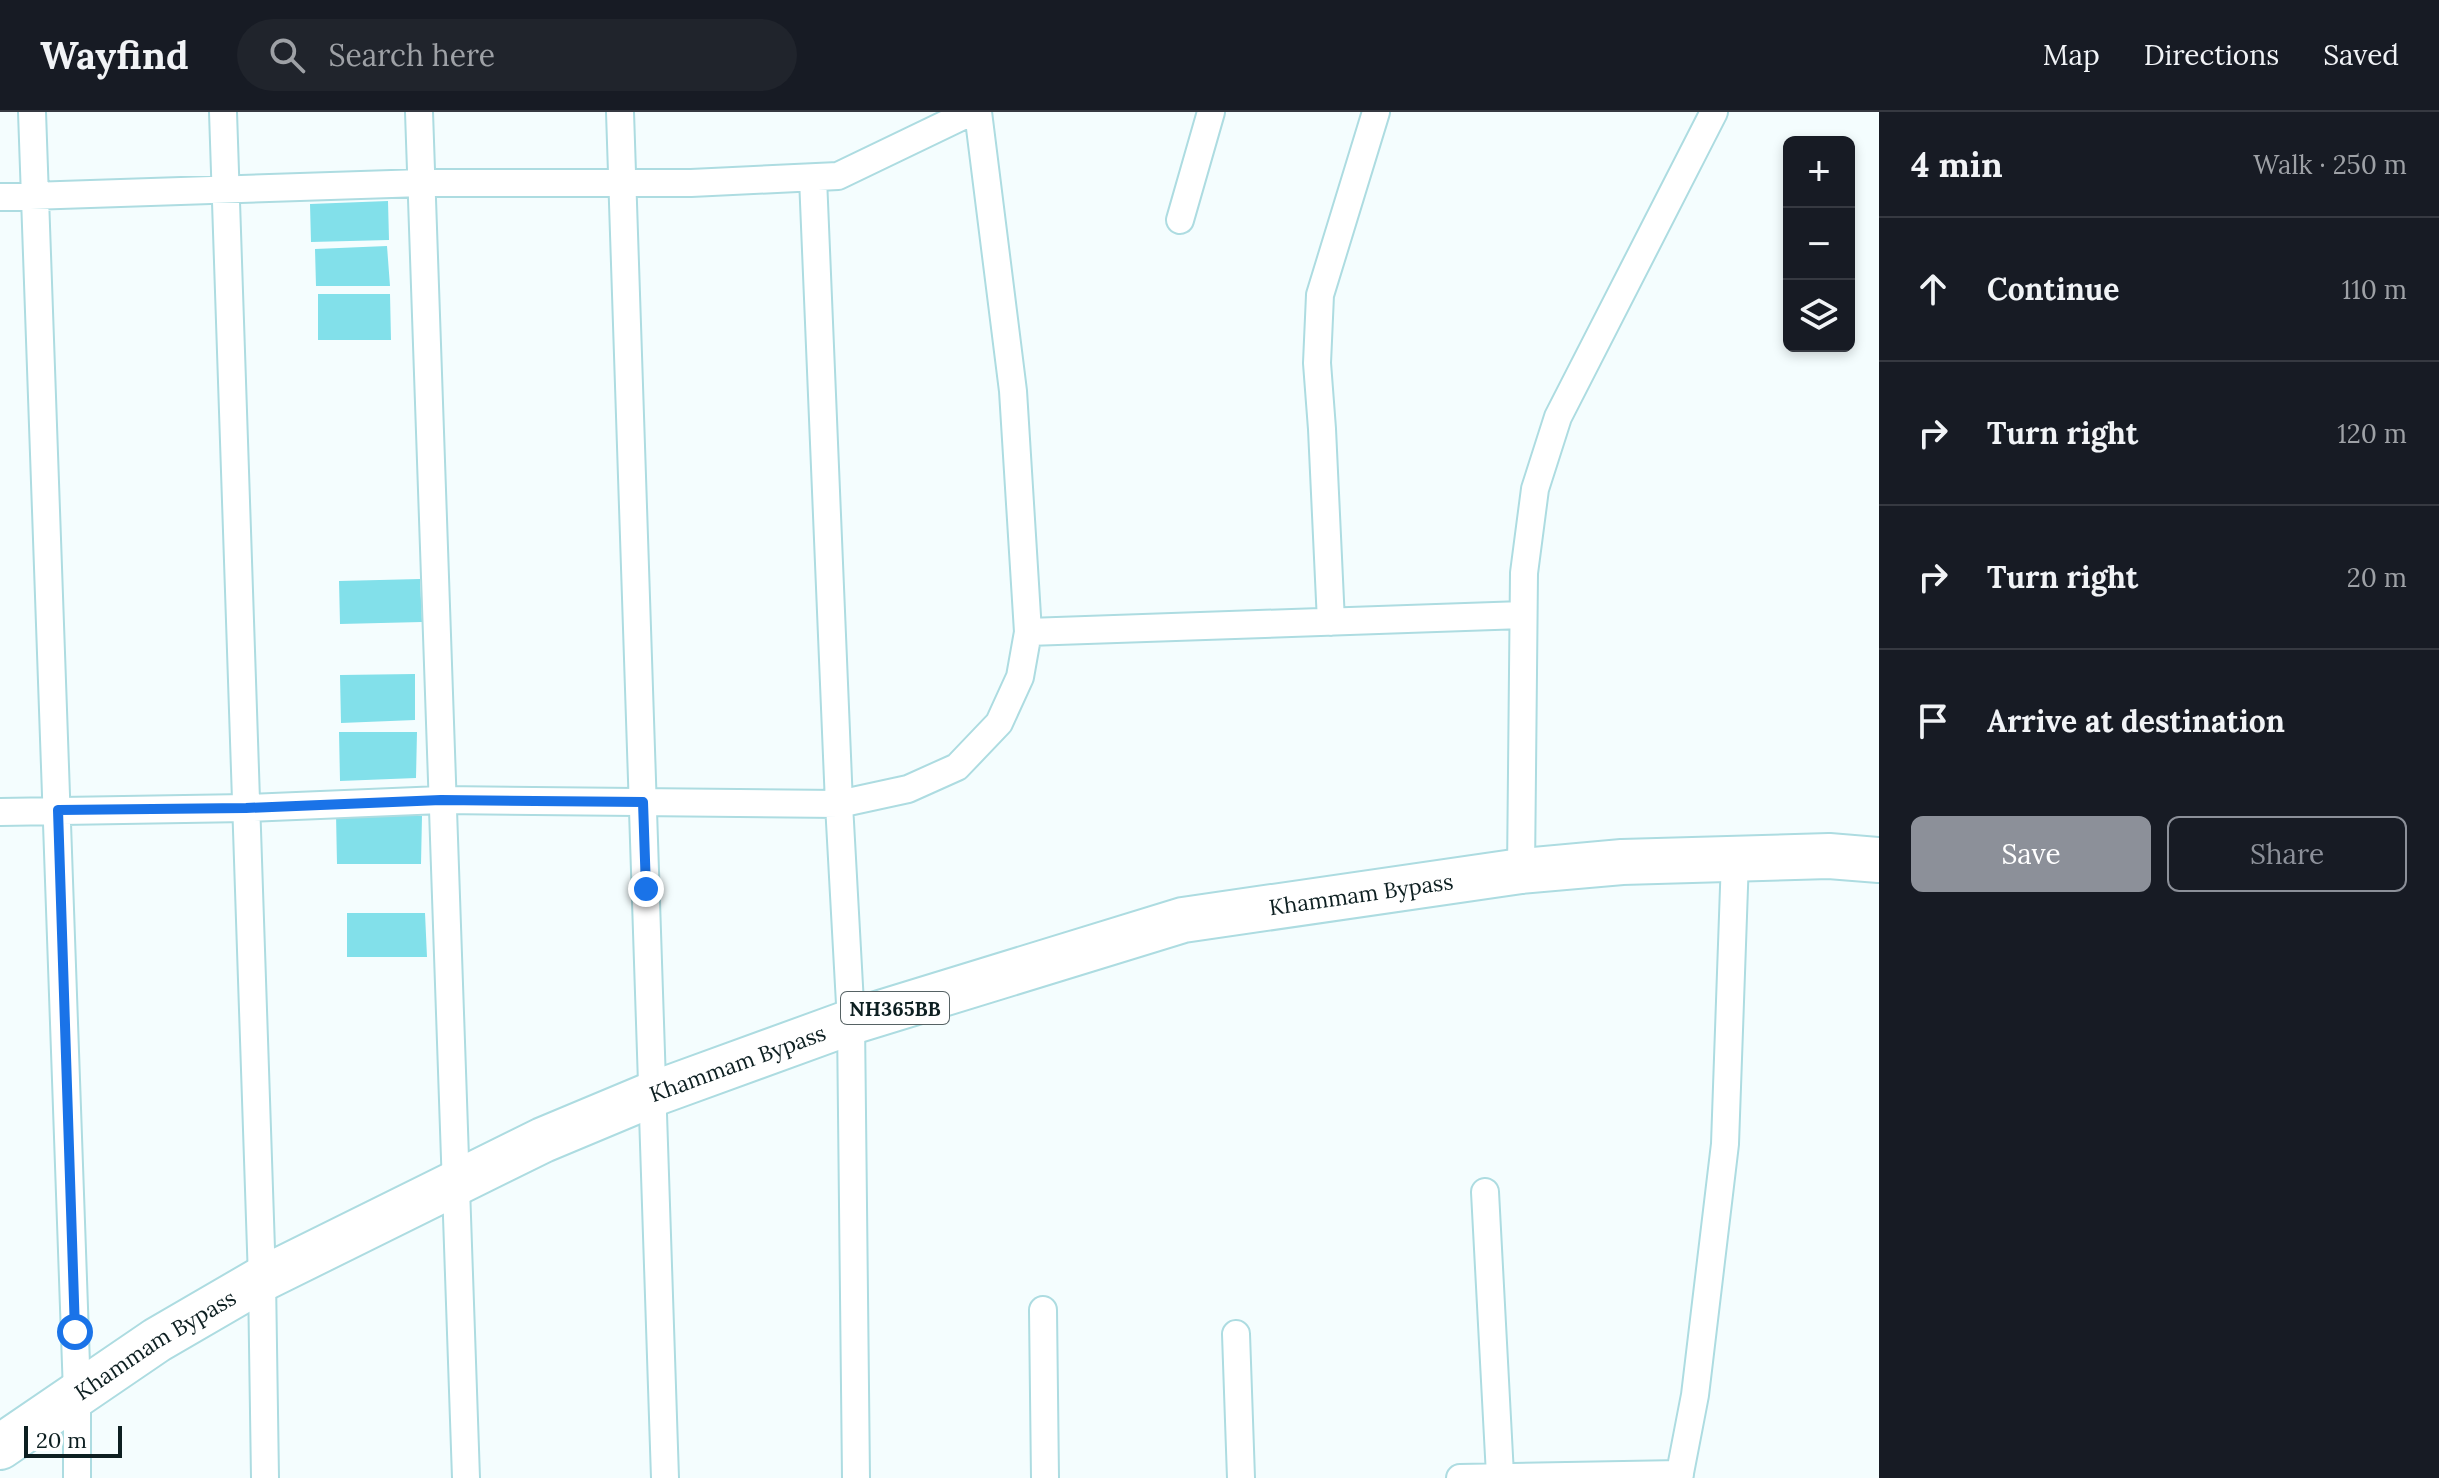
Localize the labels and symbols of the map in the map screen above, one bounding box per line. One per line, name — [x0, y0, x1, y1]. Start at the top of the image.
street label: Khammam Bypass — [1267, 867, 1455, 921]
route end — [628, 871, 664, 907]
road number: NH365BB — [841, 992, 949, 1024]
street label: Khammam Bypass — [645, 1018, 829, 1108]
street label: Khammam Bypass — [69, 1283, 241, 1406]
route start — [57, 1314, 93, 1350]
scale bar — [24, 1422, 122, 1458]

